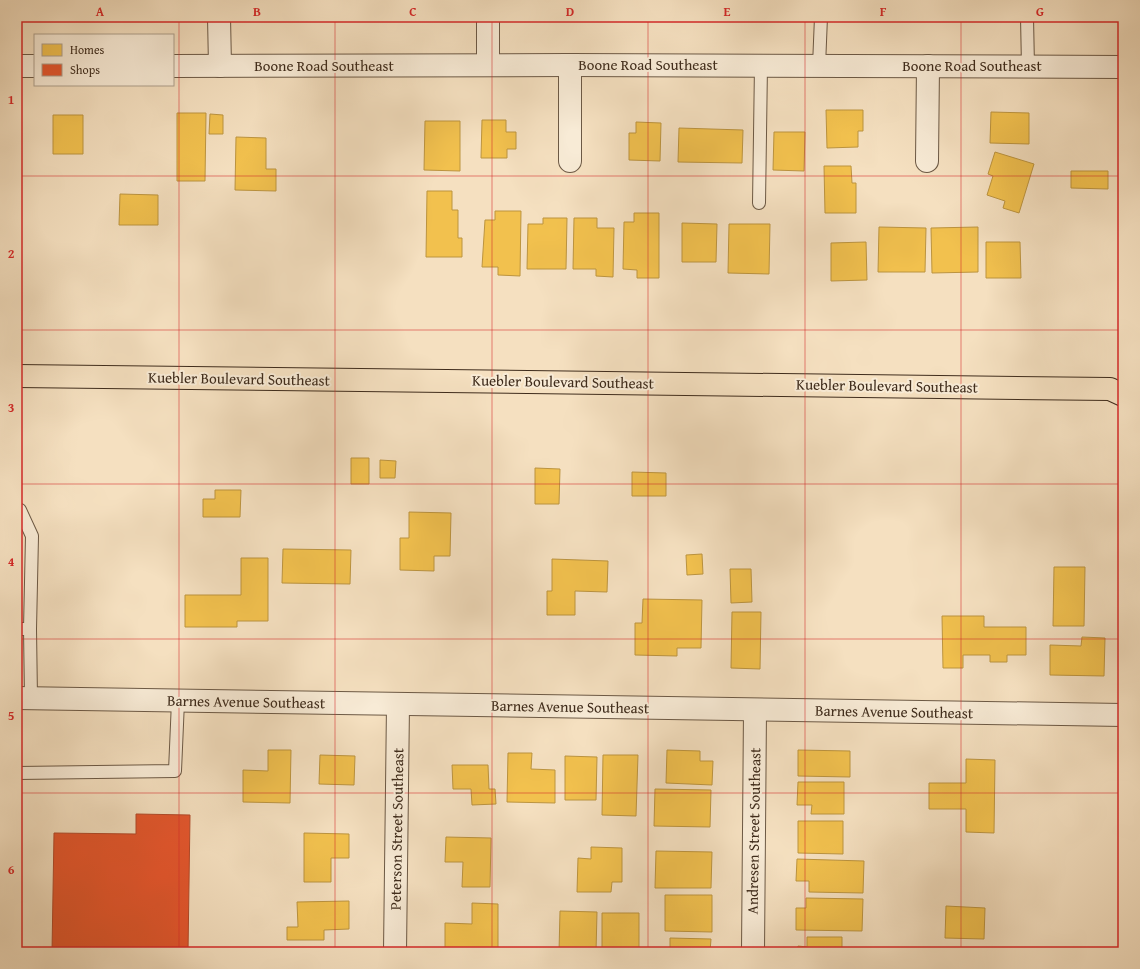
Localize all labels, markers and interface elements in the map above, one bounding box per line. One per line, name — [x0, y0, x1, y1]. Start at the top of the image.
text: A — [96, 2, 105, 21]
text: B — [253, 2, 261, 21]
text: C — [409, 2, 417, 21]
text: D — [566, 2, 574, 21]
text: E — [724, 2, 731, 21]
text: F — [880, 2, 887, 21]
text: G — [1036, 2, 1044, 21]
legend — [34, 34, 174, 86]
text: Homes — [70, 41, 105, 58]
street label: Boone Road Southeast — [578, 54, 718, 75]
street label: Boone Road Southeast — [254, 55, 394, 76]
street label: Boone Road Southeast — [902, 55, 1042, 76]
text: Shops — [70, 61, 100, 78]
text: 1 — [8, 90, 14, 109]
text: 2 — [8, 244, 15, 263]
street label: Kuebler Boulevard Southeast — [148, 366, 331, 391]
street label: Kuebler Boulevard Southeast — [472, 369, 655, 394]
street label: Kuebler Boulevard Southeast — [796, 373, 979, 398]
text: 3 — [8, 398, 14, 417]
text: 4 — [8, 552, 15, 571]
street label: Barnes Avenue Southeast — [167, 690, 326, 713]
street label: Barnes Avenue Southeast — [491, 695, 650, 718]
street label: Barnes Avenue Southeast — [815, 700, 974, 723]
text: 5 — [8, 706, 15, 725]
street label: Peterson Street Southeast — [385, 747, 408, 910]
street label: Andresen Street Southeast — [742, 747, 765, 915]
text: 6 — [8, 860, 15, 879]

